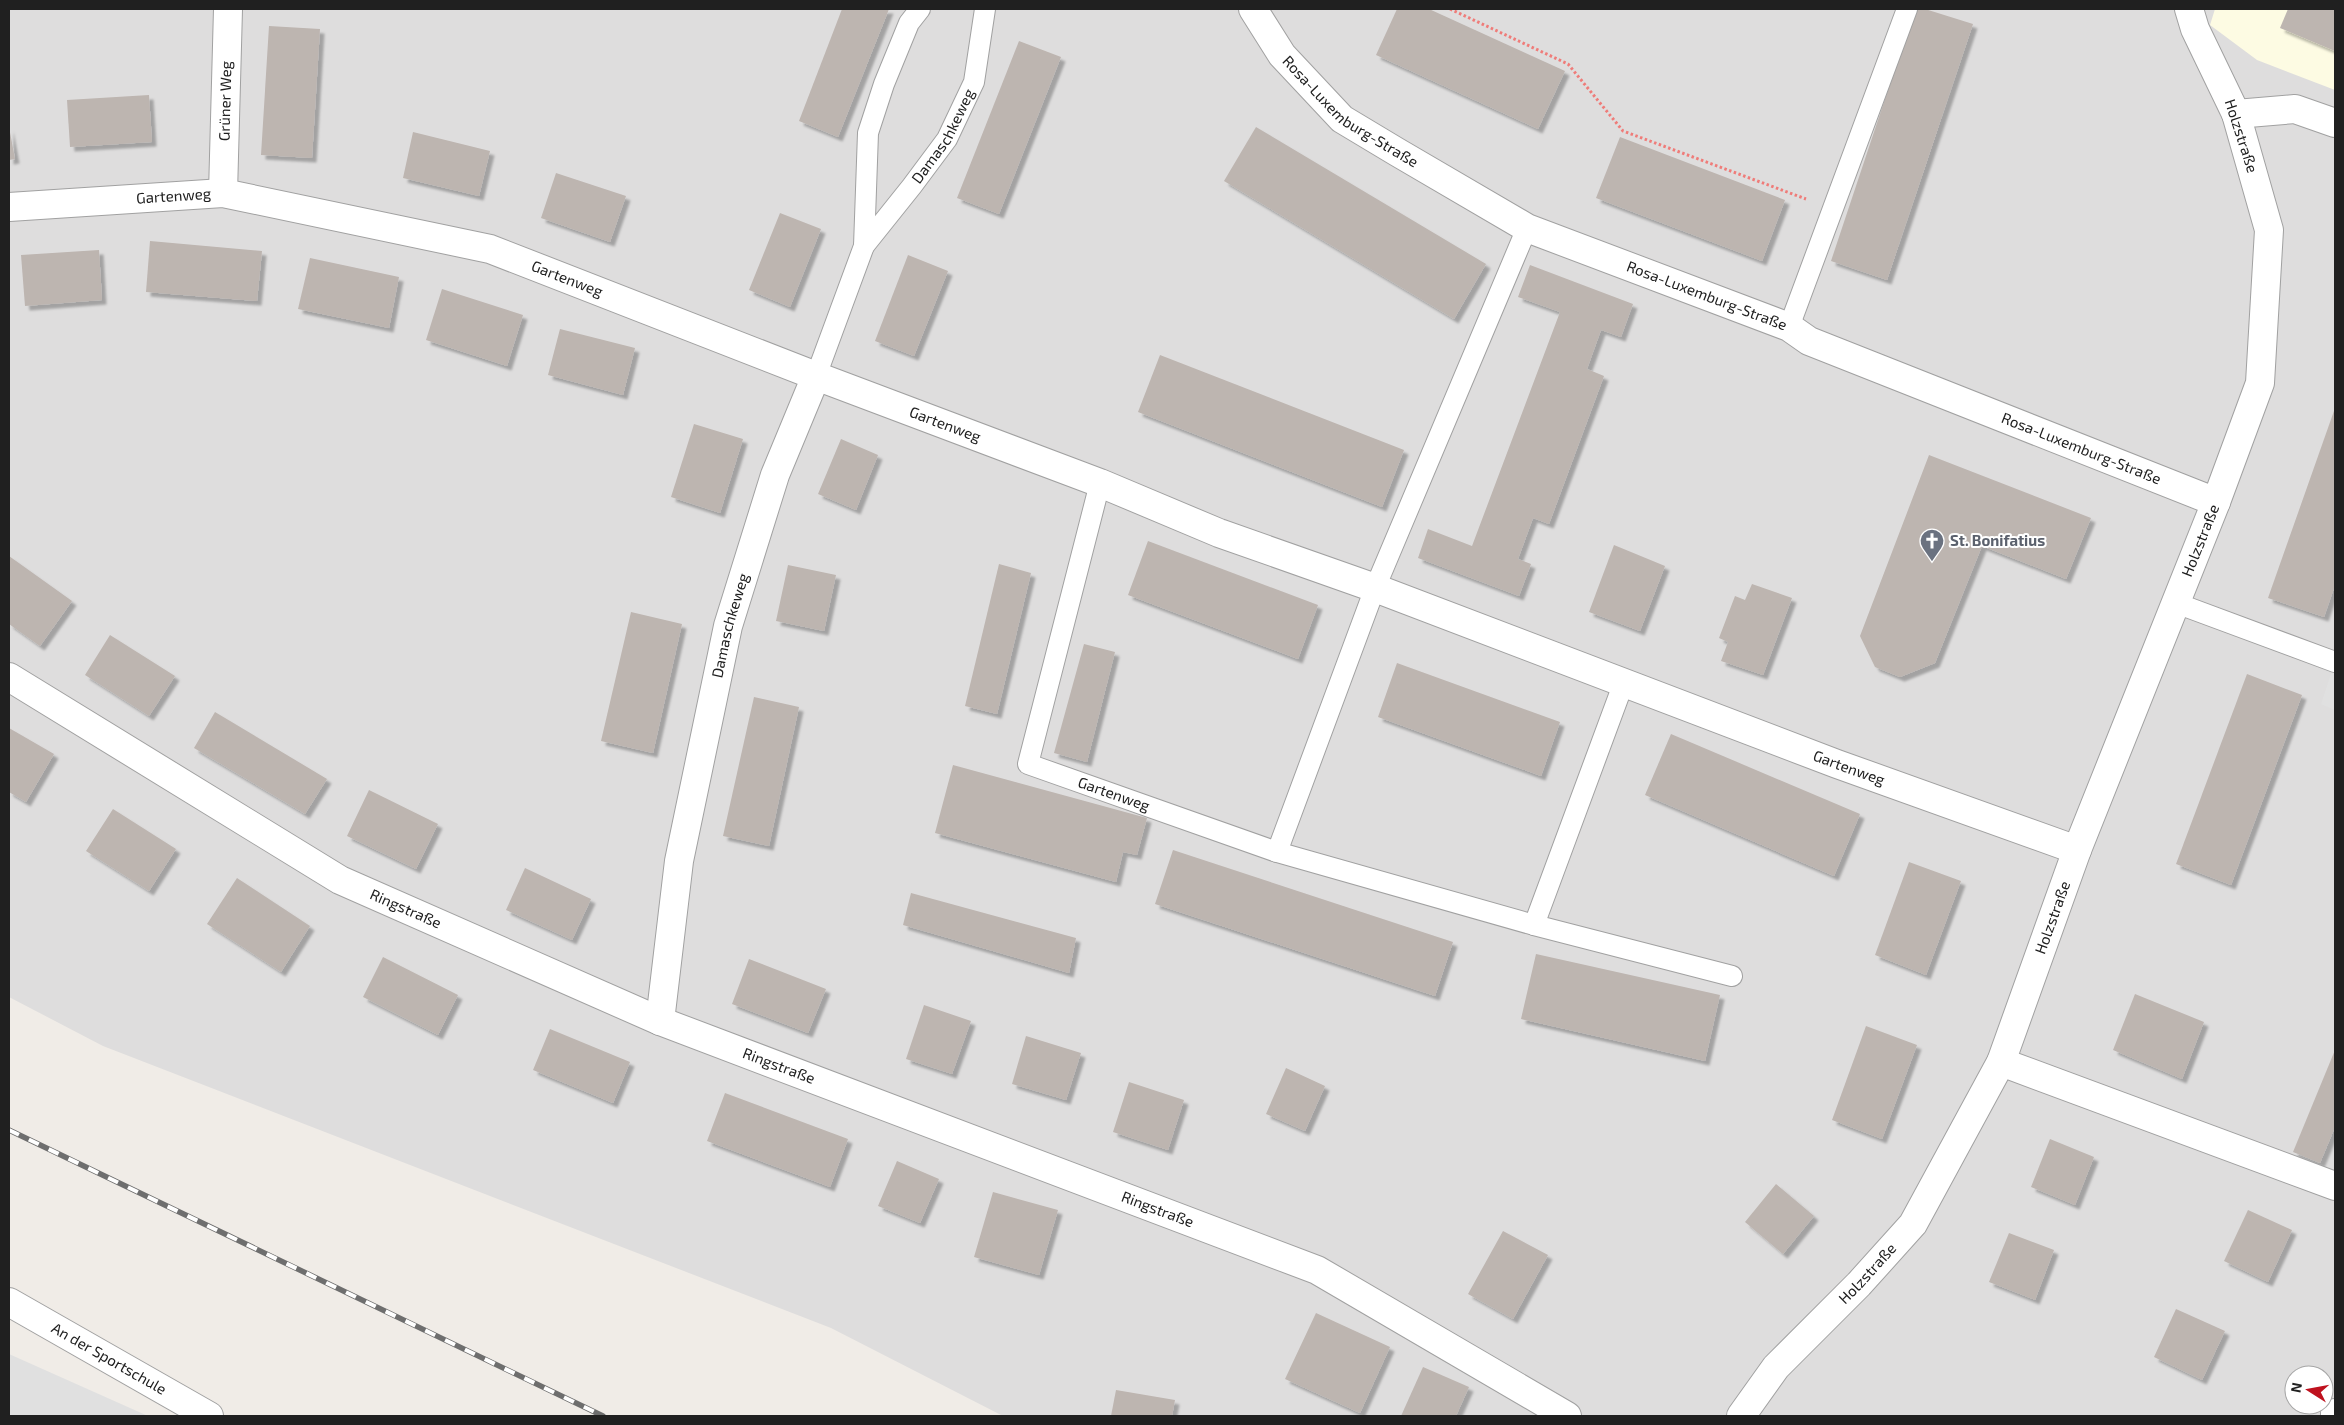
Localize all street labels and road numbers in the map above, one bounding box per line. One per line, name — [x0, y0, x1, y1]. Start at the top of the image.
street label: Rosa-Luxemburg-Straße — [1279, 51, 1422, 170]
street label: Grüner Weg — [214, 60, 235, 141]
street label: Damaschkeweg — [907, 85, 978, 186]
street label: Holzstraße — [2222, 97, 2262, 175]
street label: Gartenweg — [136, 184, 212, 207]
street label: Gartenweg — [529, 256, 606, 300]
street label: Rosa-Luxemburg-Straße — [1624, 256, 1790, 333]
street label: Gartenweg — [907, 402, 984, 446]
street label: Rosa-Luxemburg-Straße — [1999, 408, 2164, 487]
street label: Holzstraße — [2177, 501, 2222, 579]
street label: Damaschkeweg — [707, 570, 752, 679]
street label: Gartenweg — [1811, 746, 1888, 789]
street label: Gartenweg — [1076, 772, 1153, 815]
street label: Holzstraße — [2030, 878, 2073, 956]
street label: Ringstraße — [368, 884, 444, 932]
street label: Ringstraße — [740, 1043, 818, 1087]
street label: Ringstraße — [1119, 1187, 1197, 1230]
street label: Holzstraße — [1834, 1239, 1900, 1307]
street label: An der Sportschule — [49, 1318, 170, 1398]

